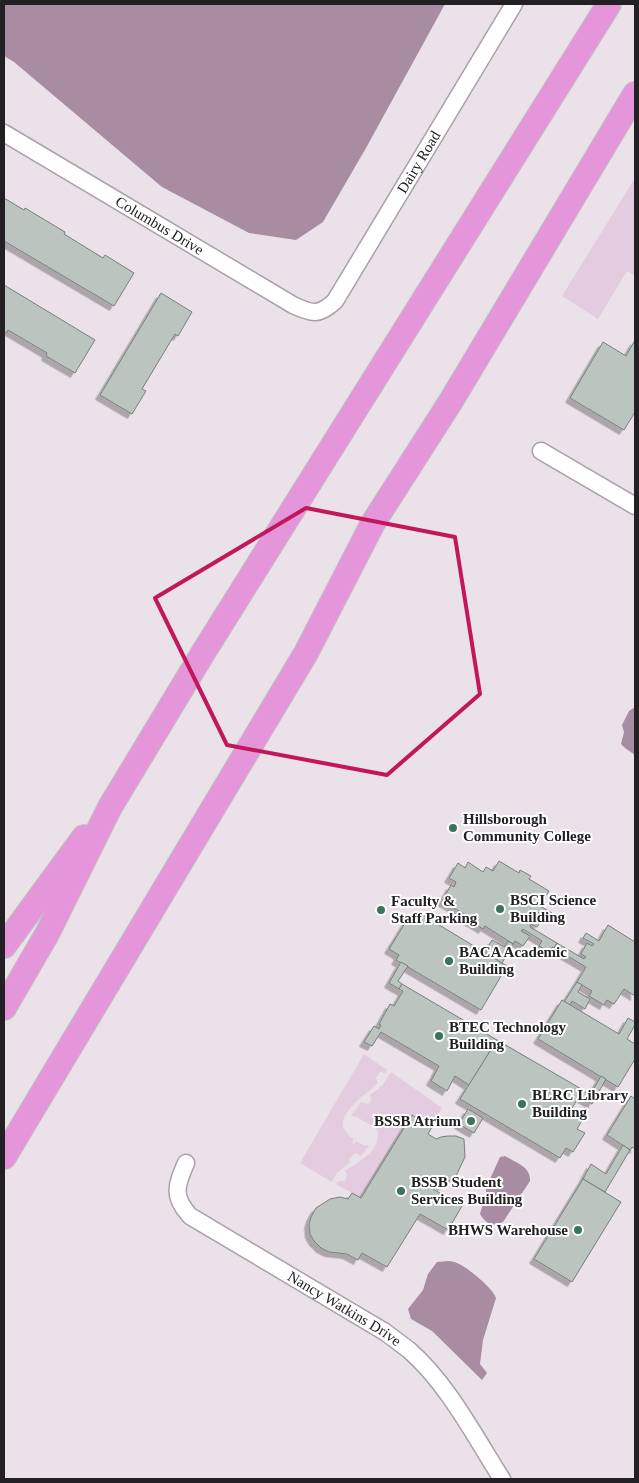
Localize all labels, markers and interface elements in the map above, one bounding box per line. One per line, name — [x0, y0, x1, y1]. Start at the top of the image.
street label: Dairy Road — [394, 128, 444, 196]
street label: Columbus Drive — [113, 193, 207, 258]
place label: Hillsborough Community College — [463, 811, 591, 844]
marker: Hillsborough Community College — [447, 822, 459, 834]
place label: BSCI Science Building — [510, 892, 597, 925]
place label: Faculty & Staff Parking — [391, 893, 478, 926]
marker: BSCI Science Building — [494, 903, 506, 915]
marker: Faculty & Staff Parking — [375, 904, 387, 916]
place label: BACA Academic Building — [459, 944, 567, 977]
marker: BACA Academic Building — [443, 955, 455, 967]
place label: BTEC Technology Building — [449, 1019, 567, 1052]
marker: BTEC Technology Building — [433, 1030, 445, 1042]
place label: BLRC Library Building — [532, 1087, 629, 1120]
marker: BLRC Library Building — [516, 1098, 528, 1110]
place label: BSSB Atrium — [374, 1113, 462, 1129]
marker: BSSB Atrium — [465, 1115, 477, 1127]
place label: BSSB Student Services Building — [411, 1174, 523, 1207]
marker: BSSB Student Services Building — [395, 1185, 407, 1197]
place label: BHWS Warehouse — [448, 1222, 568, 1238]
marker: BHWS Warehouse — [572, 1224, 584, 1236]
street label: Nancy Watkins Drive — [285, 1268, 404, 1349]

